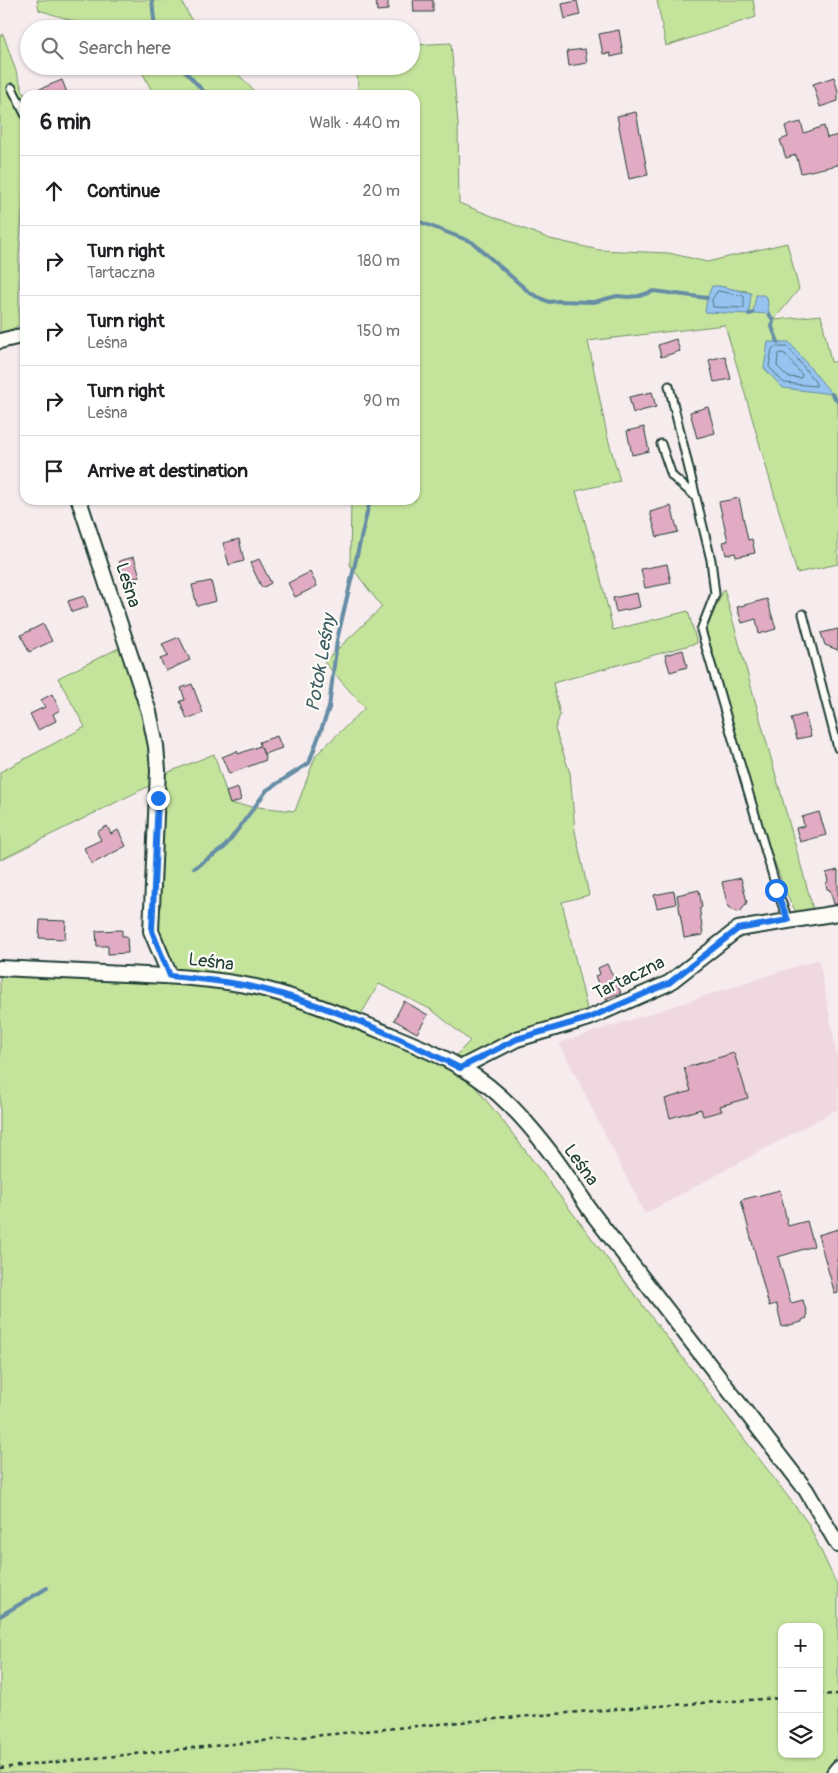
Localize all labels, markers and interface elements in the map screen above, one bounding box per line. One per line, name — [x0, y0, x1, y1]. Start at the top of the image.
search box — [20, 20, 420, 75]
icon: search — [38, 34, 66, 62]
text: Search here — [78, 36, 171, 60]
text: 6 min — [40, 109, 91, 136]
text: Walk · 440 m — [309, 113, 400, 133]
icon: ahead — [40, 177, 68, 205]
text: Continue — [87, 179, 160, 203]
text: 20 m — [362, 181, 400, 201]
text: Turn right — [87, 239, 165, 263]
icon: right — [40, 247, 68, 275]
text: 180 m — [357, 251, 400, 271]
text: Tartaczna — [87, 263, 155, 283]
text: Turn right — [87, 309, 165, 333]
icon: right — [40, 317, 68, 345]
text: 150 m — [356, 321, 400, 341]
text: Leśna — [87, 333, 128, 353]
text: Turn right — [87, 379, 165, 403]
icon: right — [40, 387, 68, 415]
text: 90 m — [363, 391, 400, 411]
text: Leśna — [87, 403, 128, 423]
icon: arrive — [40, 457, 68, 485]
text: Arrive at destination — [87, 459, 248, 483]
street label: Leśna — [110, 560, 146, 610]
water label: Potok Leśny — [301, 610, 342, 713]
route end — [147, 787, 170, 810]
route start — [765, 879, 788, 902]
street label: Leśna — [187, 948, 235, 976]
street label: Tartaczna — [590, 951, 668, 1005]
street label: Leśna — [558, 1140, 604, 1190]
map controls — [778, 1623, 823, 1758]
button: + — [778, 1623, 823, 1668]
button: − — [778, 1668, 823, 1713]
button: layers — [778, 1713, 823, 1758]

